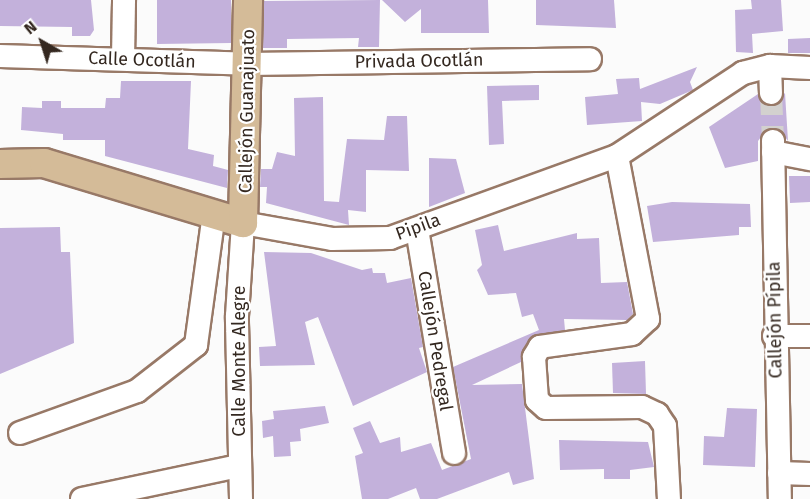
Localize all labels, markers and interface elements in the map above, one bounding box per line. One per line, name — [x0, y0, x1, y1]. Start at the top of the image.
north arrow — [12, 12, 72, 72]
text: N — [20, 17, 40, 38]
street label: Callejón Guanajuato — [235, 29, 259, 193]
street label: Calle Ocotlán — [88, 47, 196, 73]
street label: Privada Ocotlán — [354, 49, 484, 73]
street label: Pipila — [393, 209, 443, 245]
street label: Callejón Pípila — [763, 261, 787, 379]
street label: Callejón Pedregal — [413, 270, 457, 412]
street label: Calle Monte Alegre — [228, 285, 250, 437]

